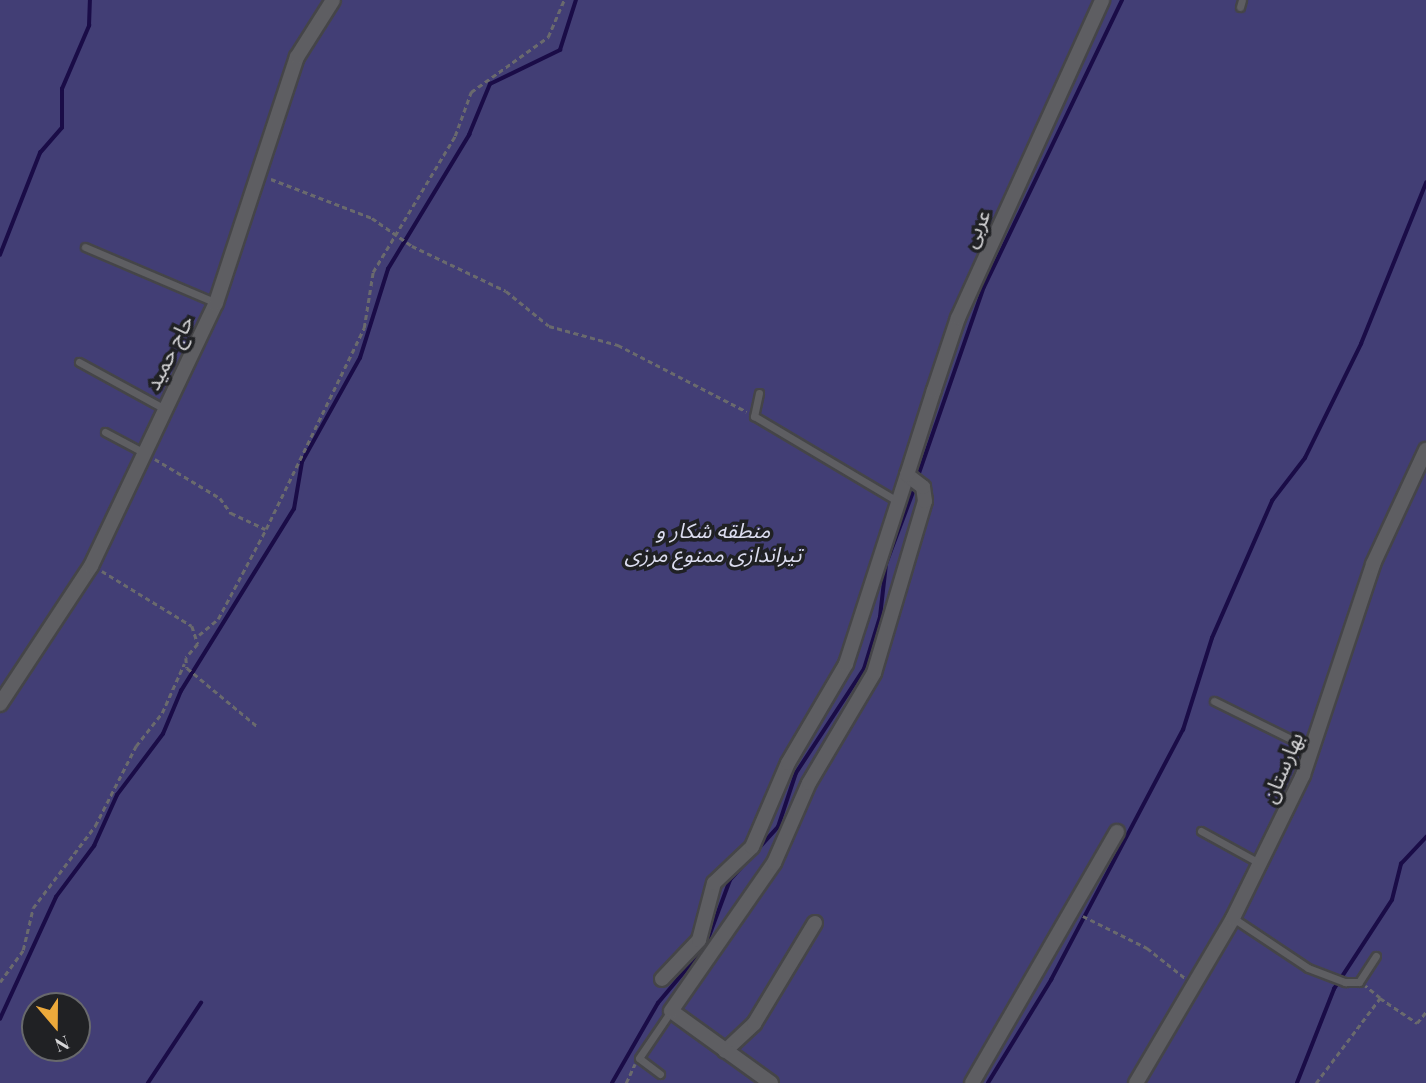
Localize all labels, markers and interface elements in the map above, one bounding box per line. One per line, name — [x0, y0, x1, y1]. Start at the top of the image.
street label: عربی — [955, 205, 995, 251]
street label: حاج حمید — [138, 310, 198, 394]
park label: منطقه شکار و تیراندازی ممنوع مرزی — [625, 516, 801, 566]
street label: بهارستان — [1255, 728, 1307, 806]
north arrow — [21, 992, 91, 1062]
text: N — [52, 1030, 73, 1059]

